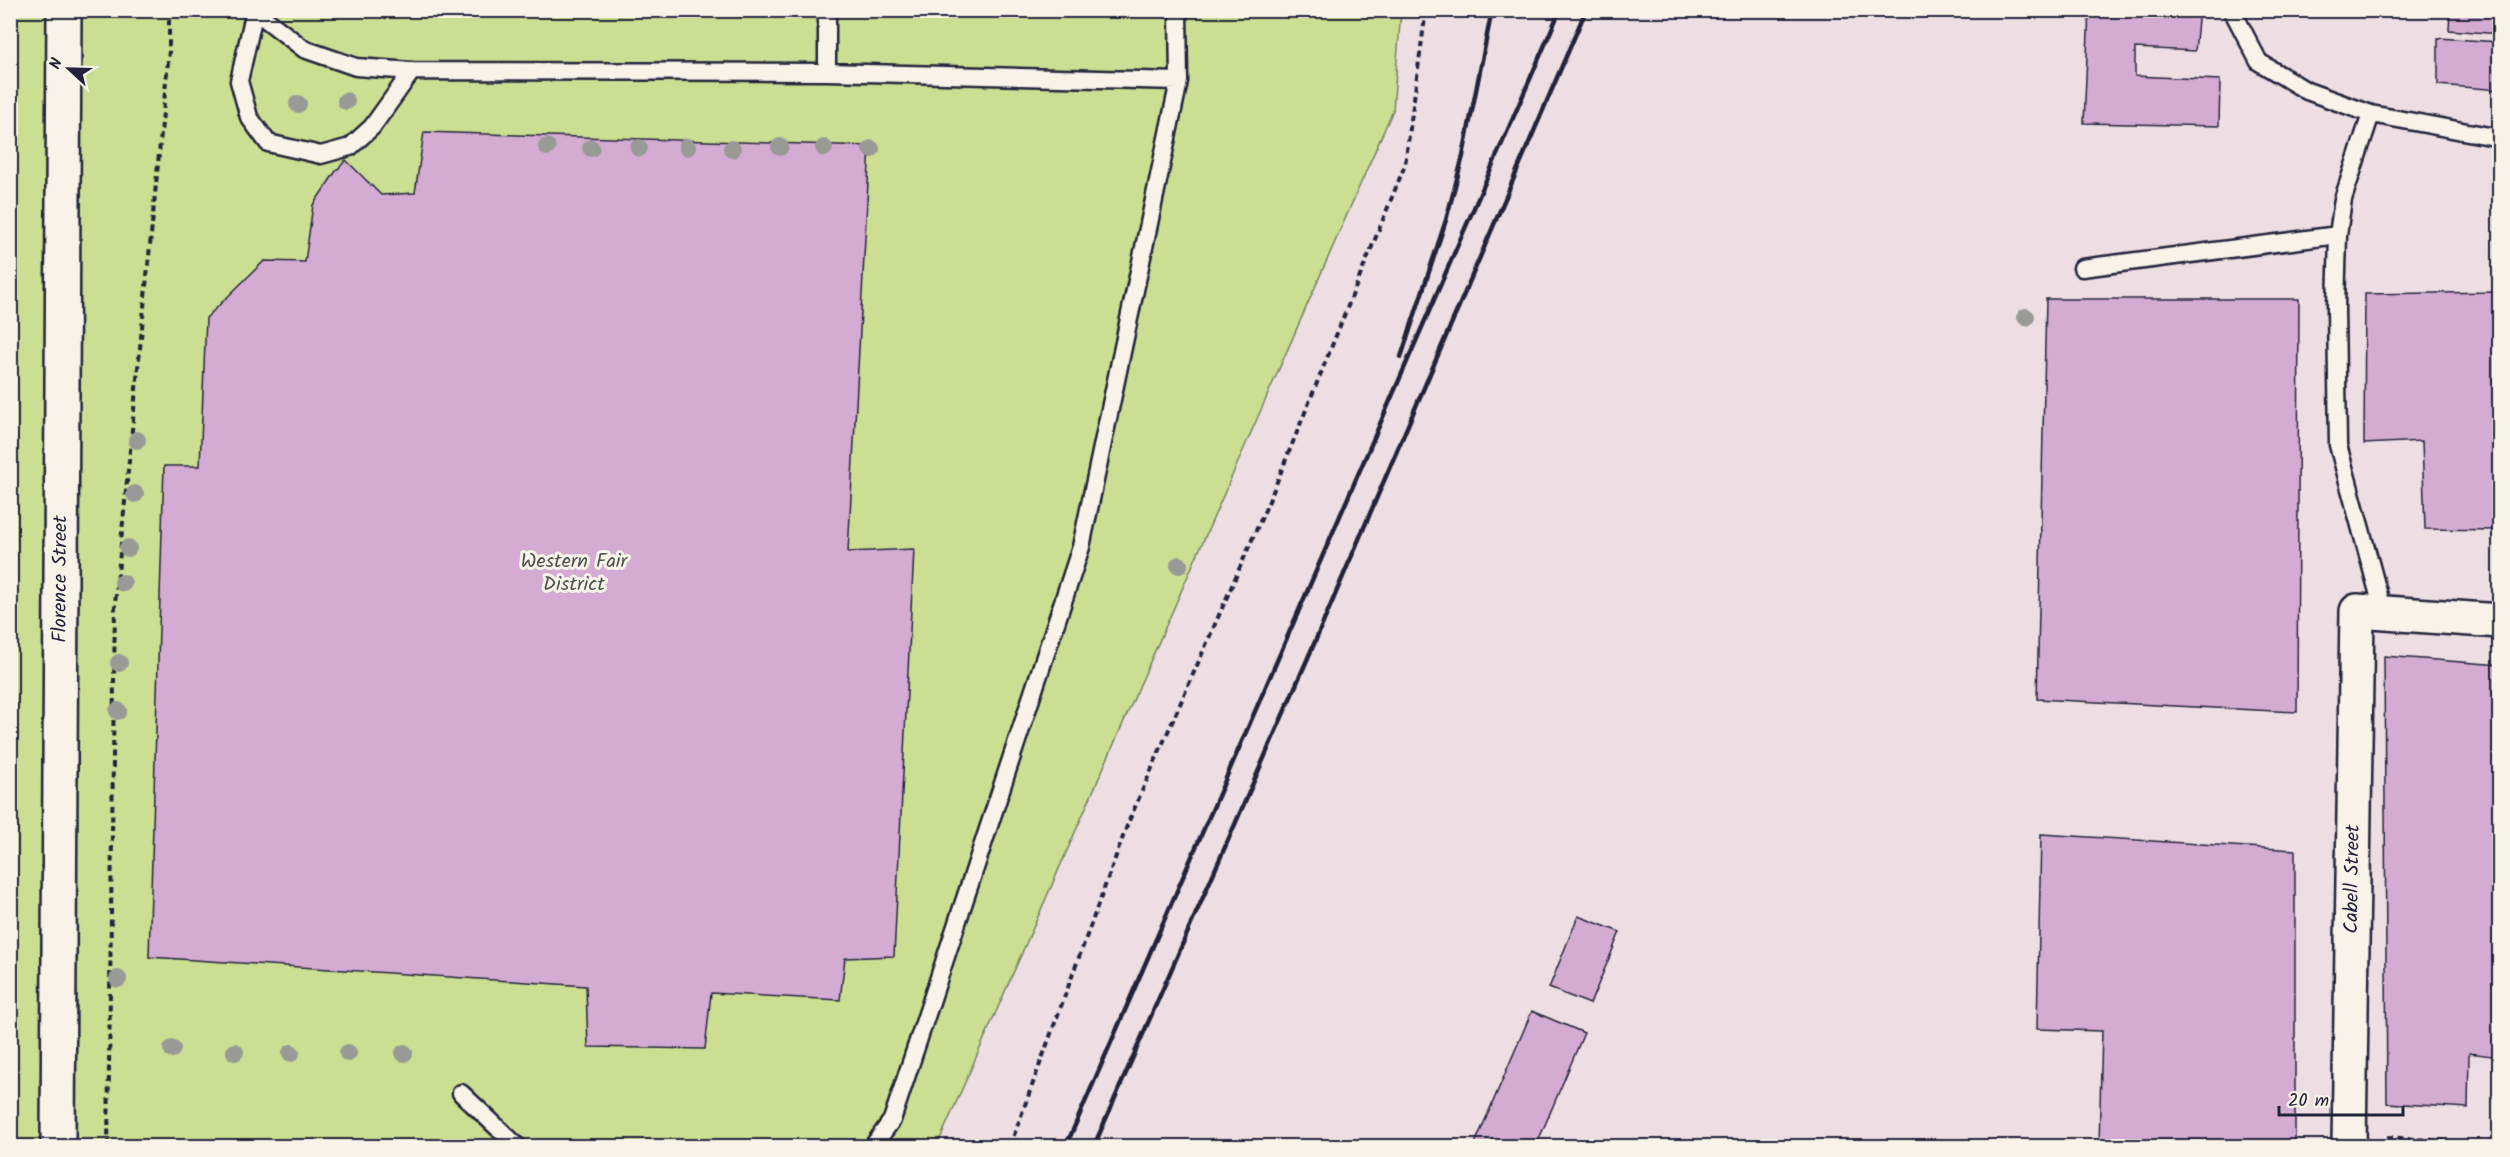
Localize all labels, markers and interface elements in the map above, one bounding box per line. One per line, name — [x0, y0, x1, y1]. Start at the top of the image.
north arrow — [39, 39, 99, 99]
text: N — [43, 55, 70, 73]
street label: Florence Street — [45, 515, 77, 643]
park label: Western Fair District — [521, 546, 629, 601]
street label: Cabell Street — [2336, 824, 2370, 934]
scale bar — [2279, 1079, 2404, 1117]
text: 20 m — [2288, 1087, 2329, 1116]

